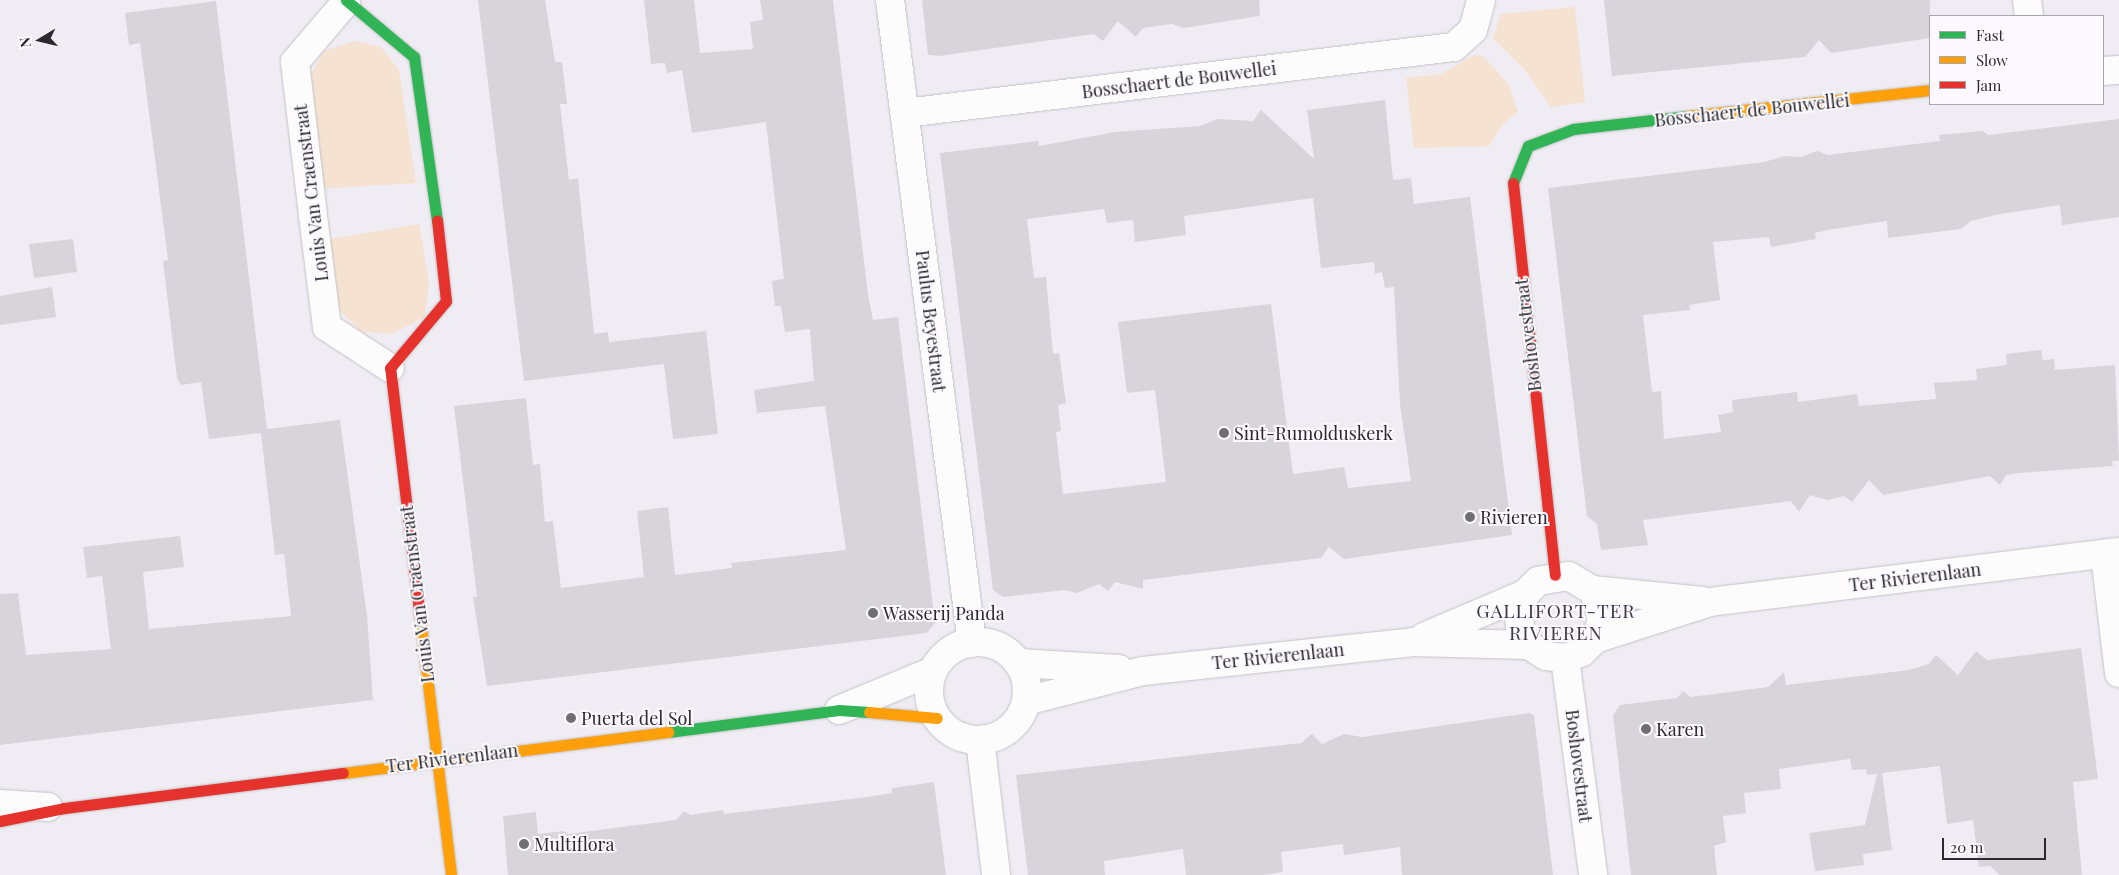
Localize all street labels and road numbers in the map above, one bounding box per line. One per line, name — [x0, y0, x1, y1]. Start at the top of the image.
street label: Bosschaert de Bouwellei — [1080, 57, 1278, 103]
street label: Bosschaert de Bouwellei — [1653, 89, 1851, 131]
street label: Louis Van Craenstraat — [289, 103, 333, 283]
street label: Paulus Beyestraat — [912, 249, 950, 393]
street label: Boshovestraat — [1510, 277, 1546, 393]
street label: Louis Van Craenstraat — [395, 504, 439, 684]
street label: Ter Rivierenlaan — [1847, 558, 1983, 596]
street label: Ter Rivierenlaan — [1211, 638, 1345, 674]
street label: Boshovestraat — [1561, 708, 1597, 824]
street label: Ter Rivierenlaan — [384, 739, 520, 777]

